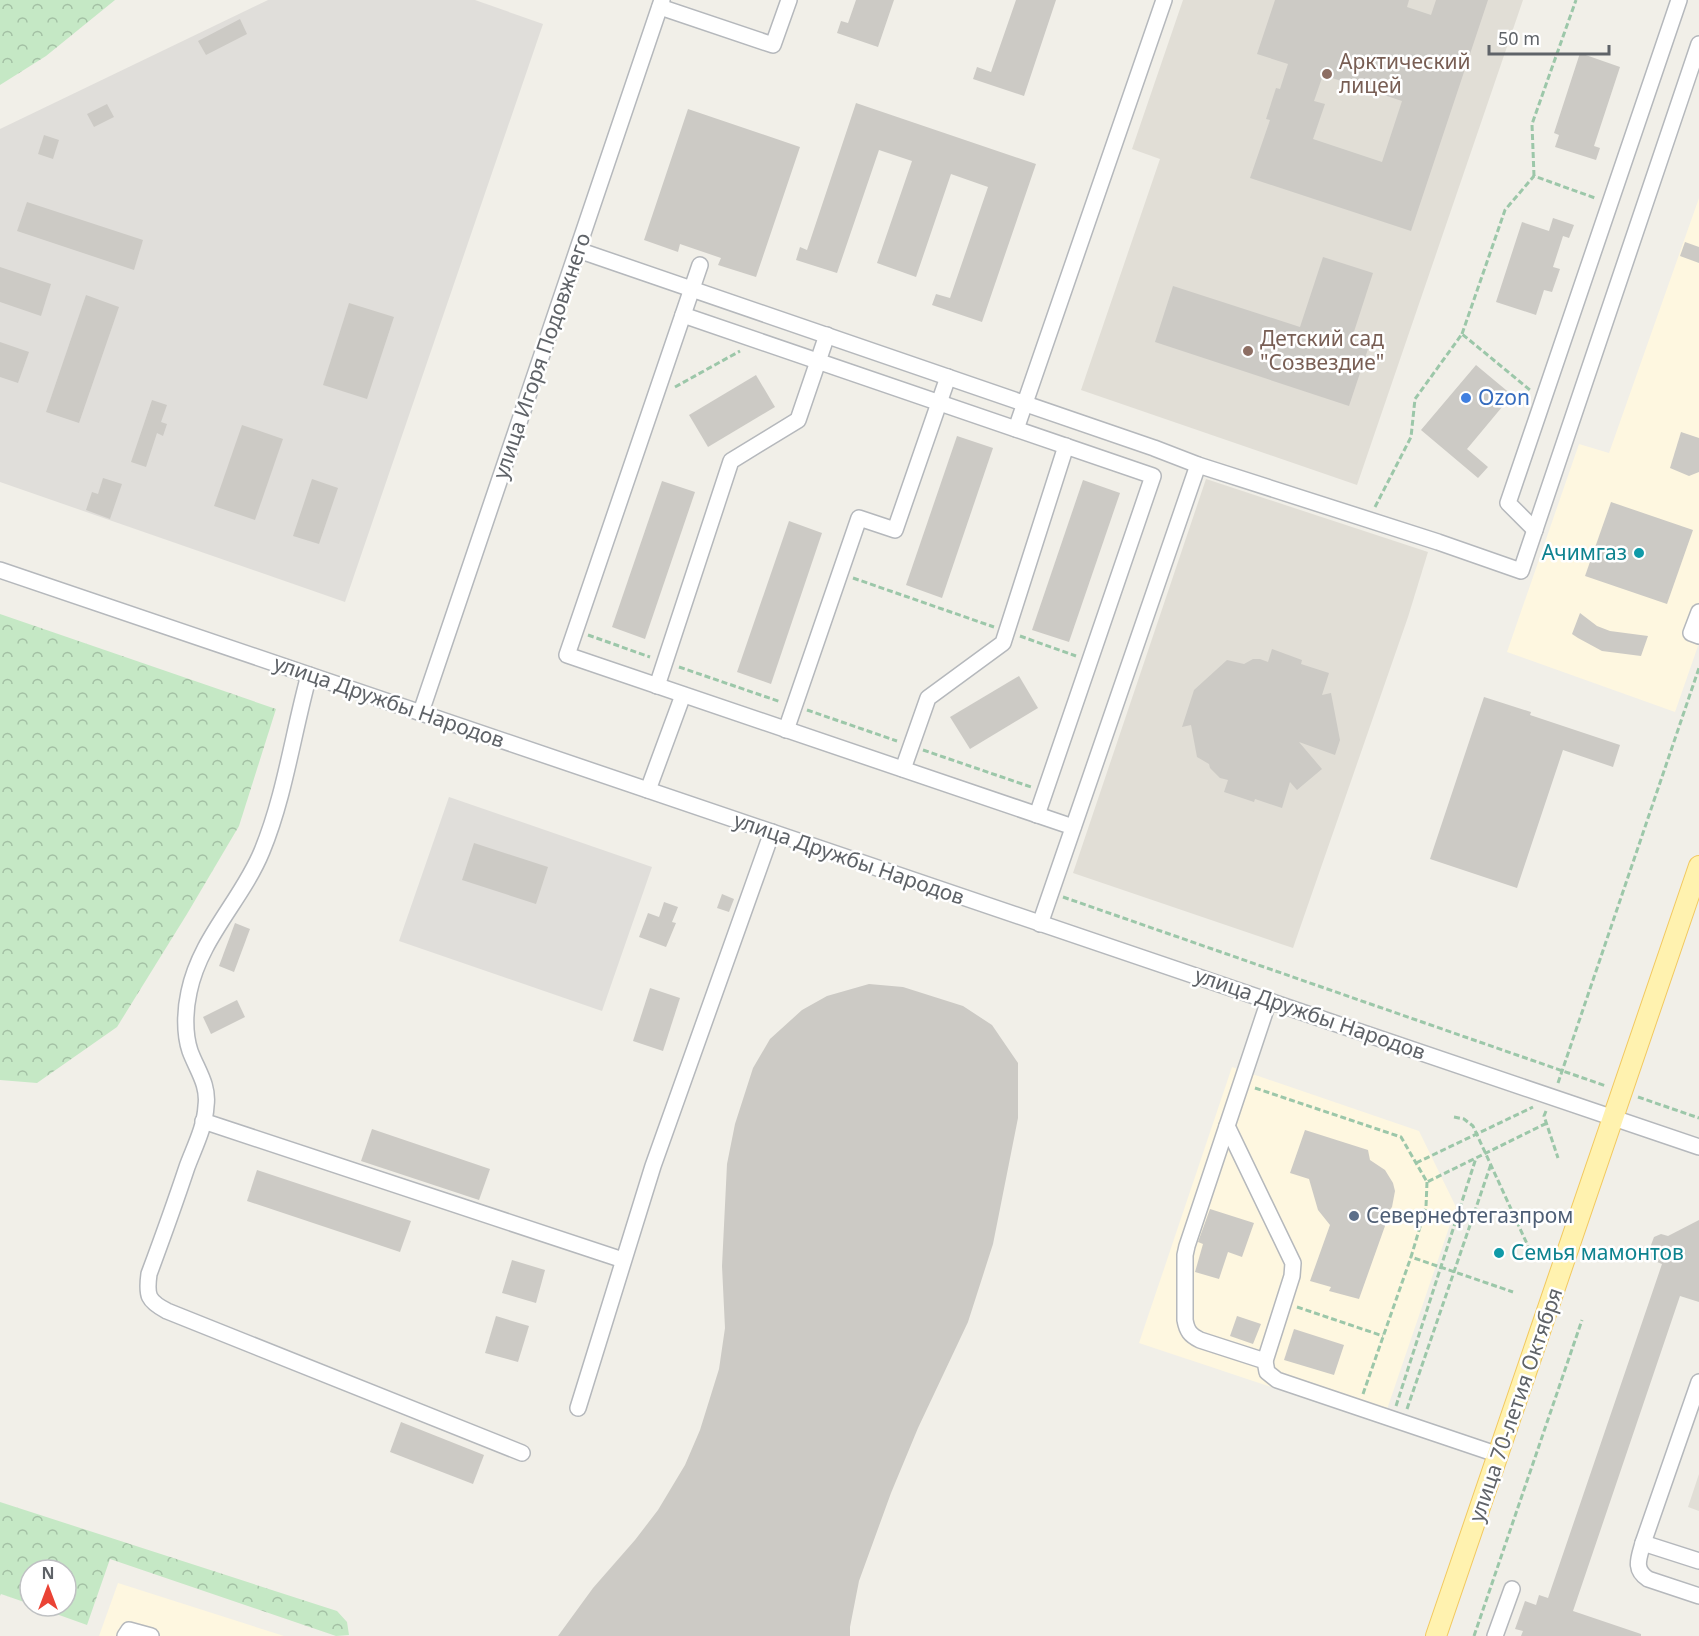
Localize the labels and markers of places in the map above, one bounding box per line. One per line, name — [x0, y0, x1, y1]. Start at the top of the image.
place label: Арктический лицей — [1339, 47, 1471, 99]
marker: Арктический лицей — [1320, 67, 1334, 81]
place label: Детский сад "Созвездие" — [1260, 324, 1384, 376]
marker: Детский сад "Созвездие" — [1241, 344, 1255, 358]
place label: Ozon — [1478, 383, 1530, 411]
marker: Ozon — [1459, 391, 1473, 405]
place label: Ачимгаз — [1542, 538, 1627, 566]
marker: Ачимгаз — [1632, 546, 1646, 560]
place label: Севернефтегазпром — [1366, 1201, 1573, 1229]
marker: Севернефтегазпром — [1347, 1209, 1361, 1223]
place label: Семья мамонтов — [1511, 1238, 1684, 1266]
marker: Семья мамонтов — [1492, 1246, 1506, 1260]

